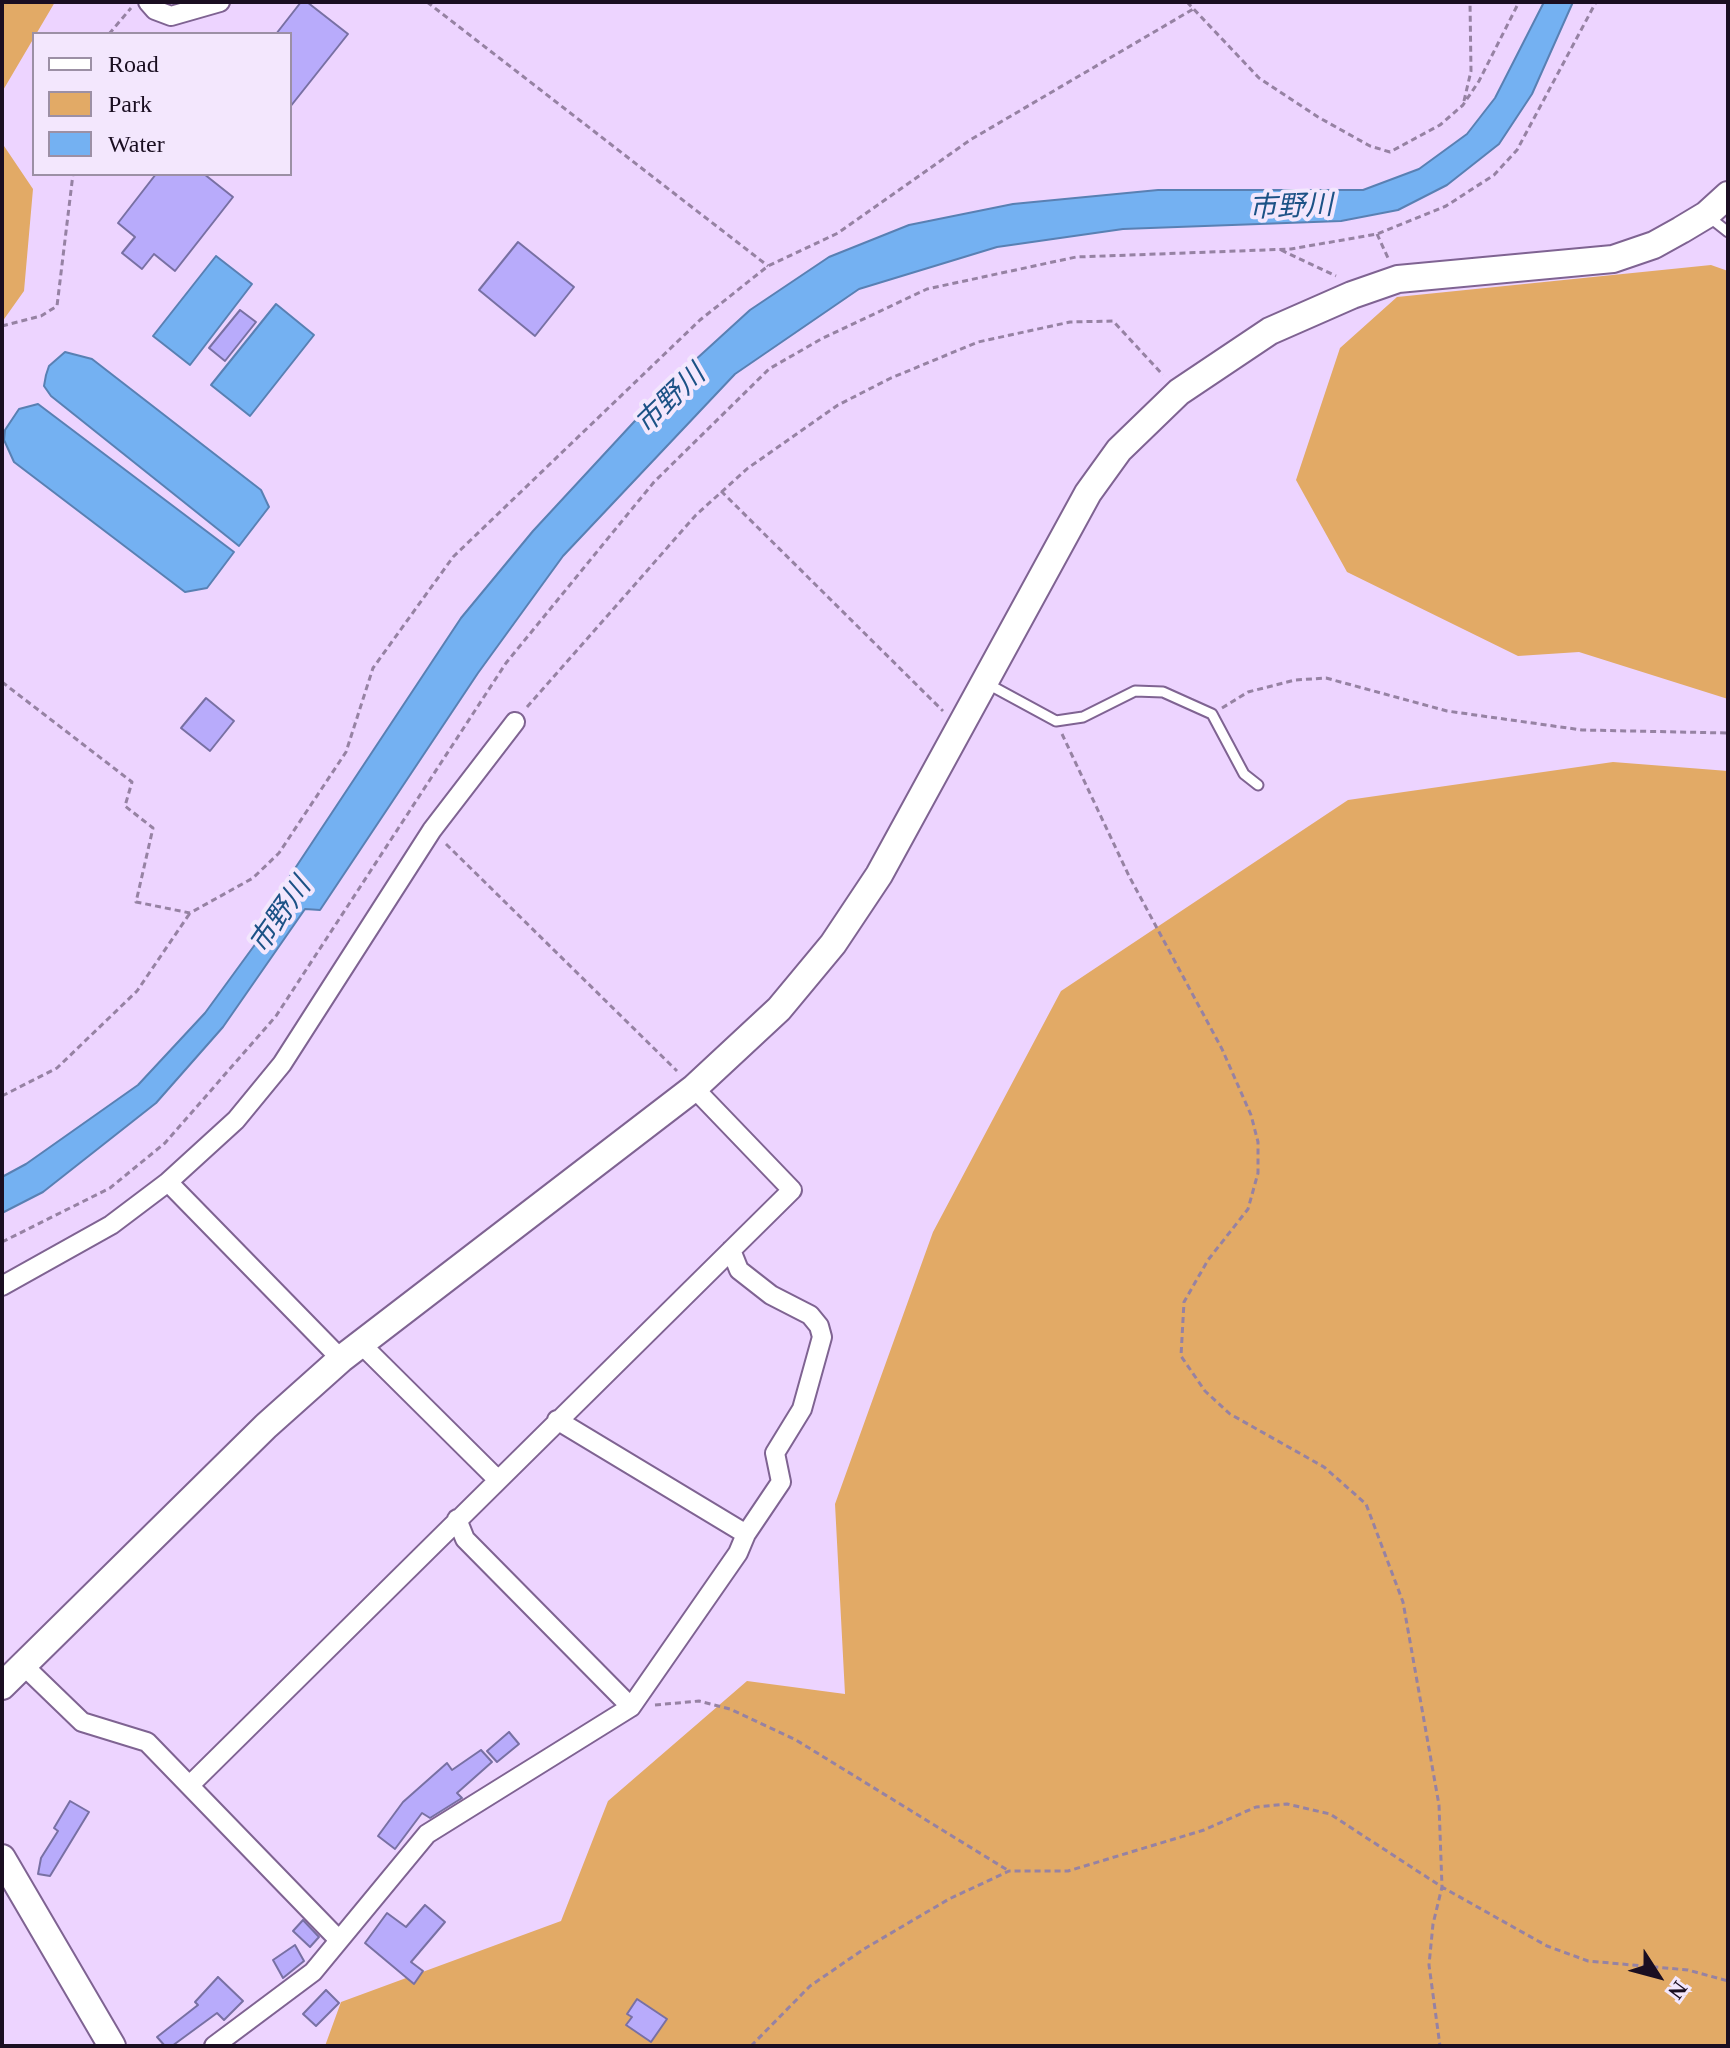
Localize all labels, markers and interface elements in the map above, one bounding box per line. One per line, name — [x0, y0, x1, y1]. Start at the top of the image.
legend — [32, 32, 292, 176]
text: Road — [108, 51, 159, 77]
text: Park — [108, 91, 152, 117]
text: Water — [108, 131, 165, 157]
water label: 市野川 — [1248, 190, 1334, 226]
water label: 市野川 — [629, 359, 713, 441]
water label: 市野川 — [243, 872, 319, 960]
north arrow — [1618, 1936, 1698, 2016]
text: N — [1663, 1977, 1693, 2004]

